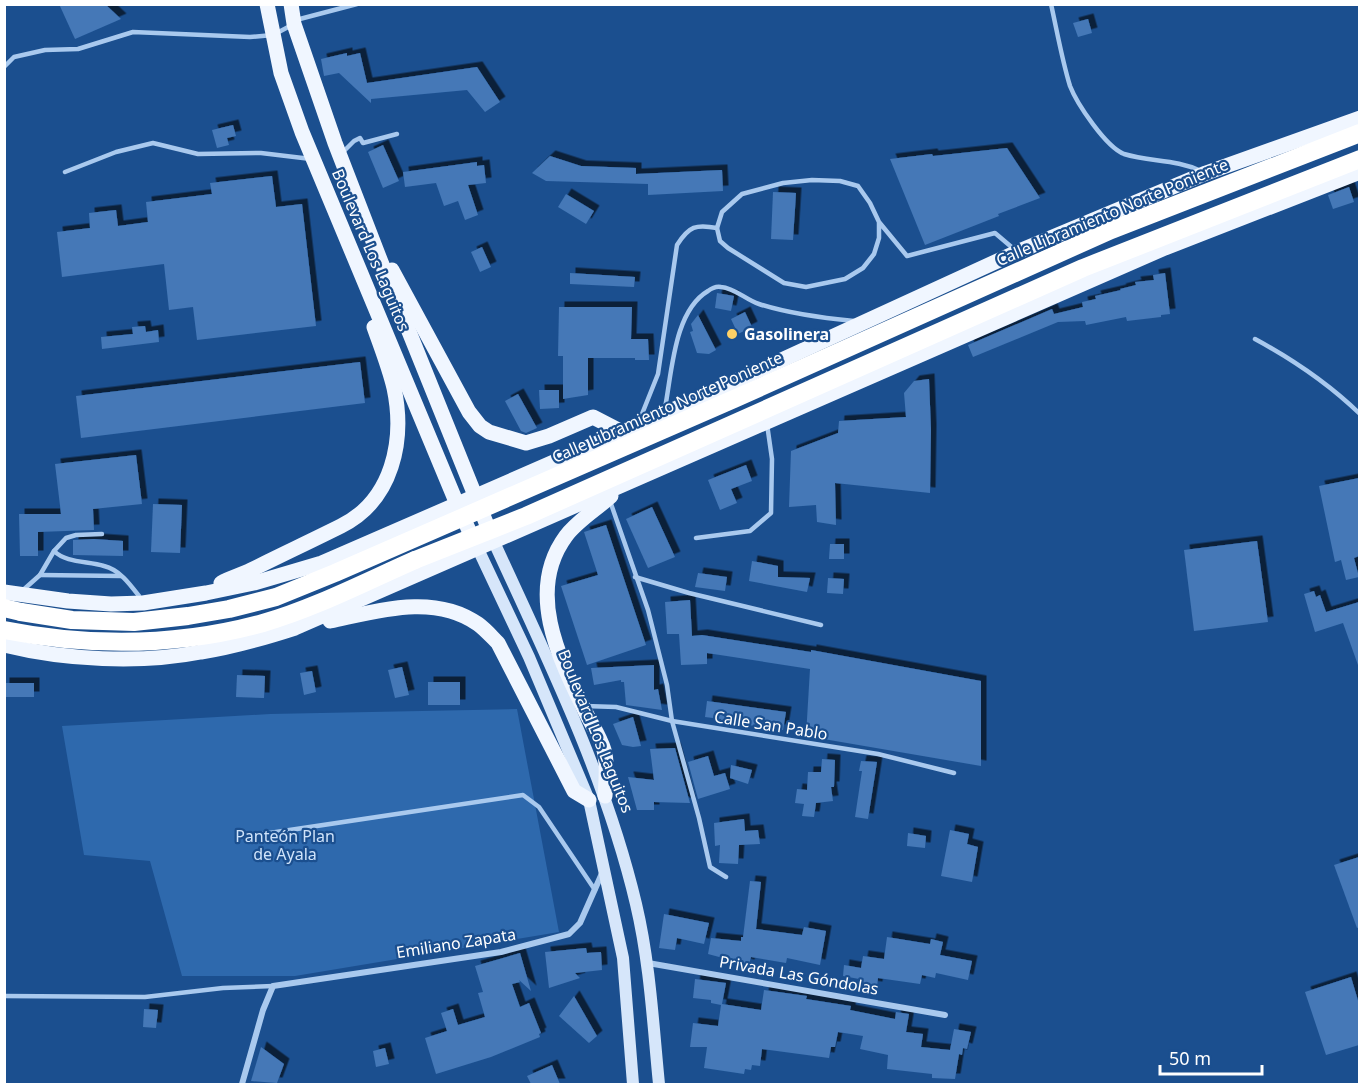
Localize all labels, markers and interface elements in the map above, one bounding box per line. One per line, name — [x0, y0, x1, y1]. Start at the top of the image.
street label: Calle Libramiento Norte Poniente — [993, 153, 1231, 271]
street label: Boulevard Los Laguitos — [327, 165, 415, 335]
place label: Gasolinera — [744, 323, 829, 345]
marker: Gasolinera — [725, 327, 739, 341]
street label: Calle Libramiento Norte Poniente — [548, 346, 786, 468]
street label: Boulevard Los Laguitos — [553, 646, 639, 816]
street label: Calle San Pablo — [713, 705, 829, 745]
park label: Panteón Plan de Ayala — [235, 825, 335, 865]
street label: Emiliano Zapata — [395, 923, 517, 963]
street label: Privada Las Góndolas — [718, 950, 880, 1000]
scale bar — [1160, 1038, 1262, 1076]
text: 50 m — [1169, 1046, 1211, 1070]

